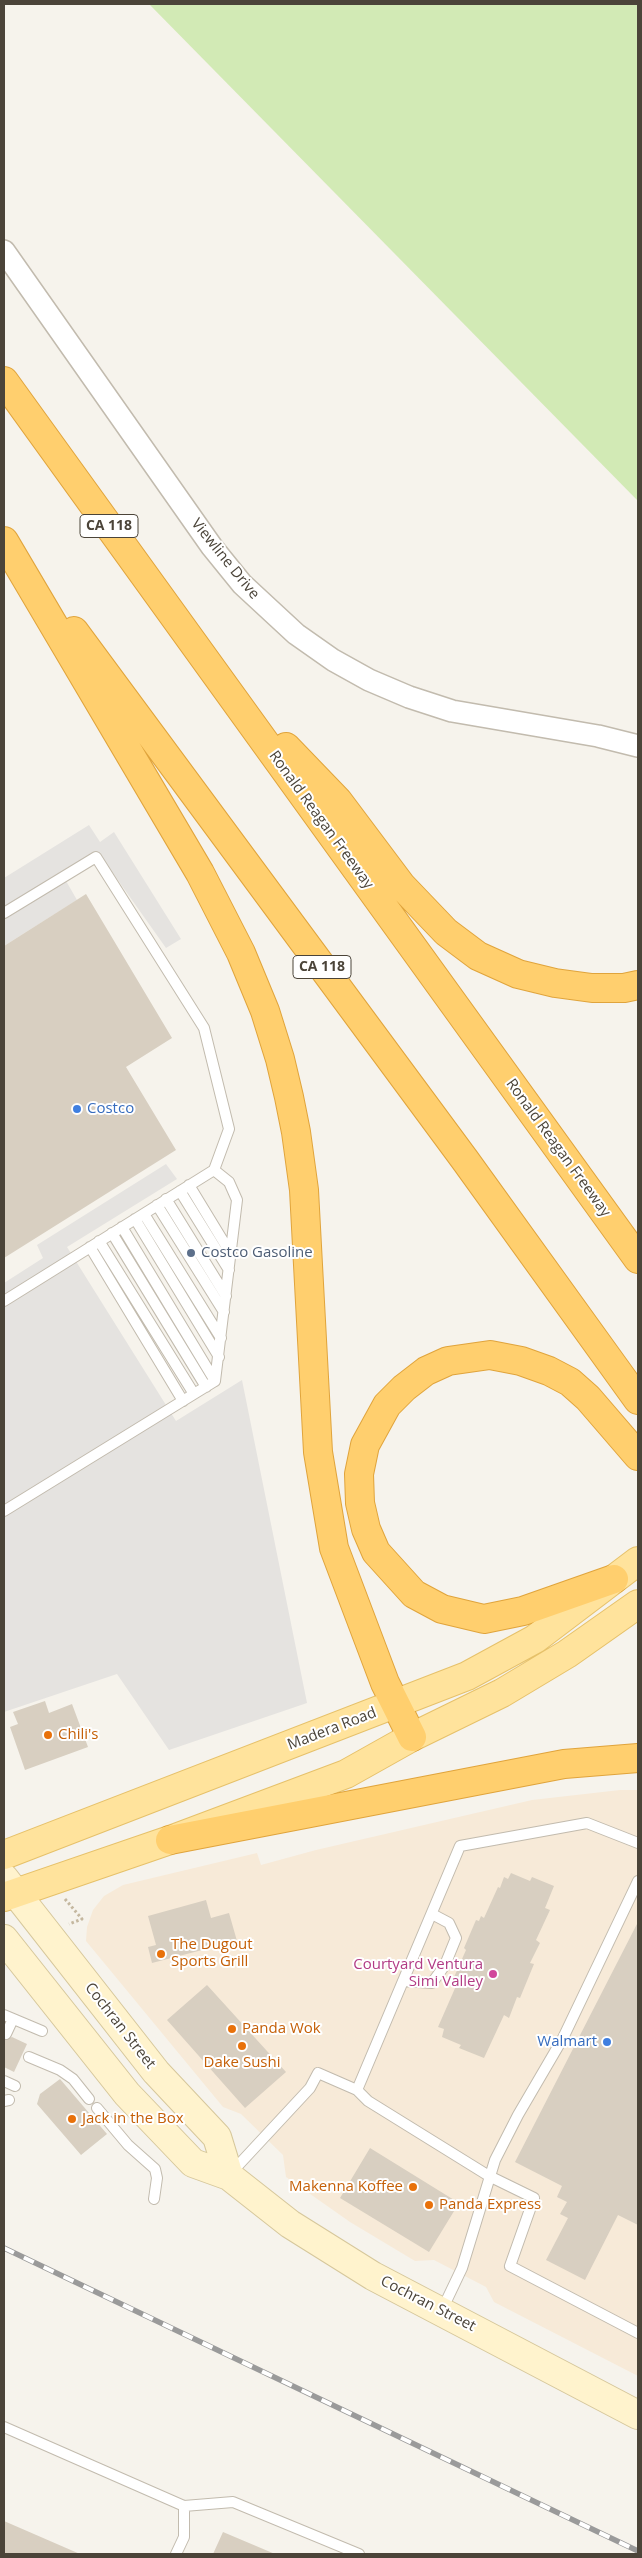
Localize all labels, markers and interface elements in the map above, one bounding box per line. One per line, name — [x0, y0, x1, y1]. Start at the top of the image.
road number: CA 118 — [80, 514, 138, 538]
street label: Viewline Drive — [187, 515, 263, 603]
street label: Ronald Reagan Freeway — [265, 747, 377, 893]
road number: CA 118 — [293, 956, 351, 979]
street label: Ronald Reagan Freeway — [502, 1075, 614, 1221]
place label: Costco — [87, 1100, 134, 1118]
marker: Costco — [71, 1103, 83, 1115]
place label: Costco Gasoline — [201, 1244, 313, 1262]
marker: Costco Gasoline — [185, 1247, 197, 1259]
street label: Madera Road — [285, 1704, 379, 1754]
place label: Chili's — [58, 1726, 98, 1744]
marker: Chili's — [42, 1729, 54, 1741]
place label: The Dugout Sports Grill — [171, 1936, 253, 1971]
marker: The Dugout Sports Grill — [155, 1948, 167, 1960]
place label: Courtyard Ventura Simi Valley — [353, 1956, 483, 1991]
marker: Courtyard Ventura Simi Valley — [487, 1968, 499, 1980]
street label: Cochran Street — [81, 1979, 159, 2073]
place label: Panda Wok — [242, 2020, 321, 2038]
marker: Panda Wok — [226, 2023, 238, 2035]
place label: Walmart — [537, 2033, 597, 2051]
marker: Walmart — [601, 2036, 613, 2048]
marker: Dake Sushi — [236, 2040, 248, 2052]
place label: Dake Sushi — [204, 2054, 280, 2072]
place label: Jack in the Box — [82, 2110, 184, 2128]
marker: Jack in the Box — [66, 2113, 78, 2125]
place label: Makenna Koffee — [289, 2178, 403, 2196]
marker: Makenna Koffee — [407, 2181, 419, 2193]
place label: Panda Express — [439, 2196, 541, 2214]
marker: Panda Express — [423, 2199, 435, 2211]
street label: Cochran Street — [377, 2272, 479, 2336]

